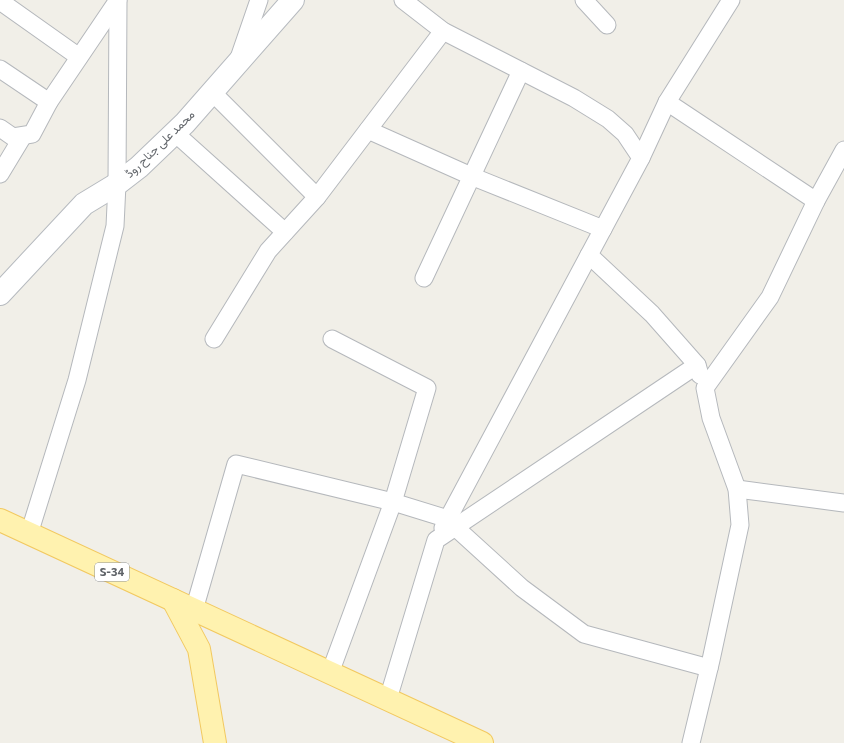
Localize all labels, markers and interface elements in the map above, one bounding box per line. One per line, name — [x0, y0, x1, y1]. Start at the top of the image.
street label: محمد علی جناح روڈ — [122, 107, 199, 182]
road number: S-34 — [95, 563, 129, 581]

